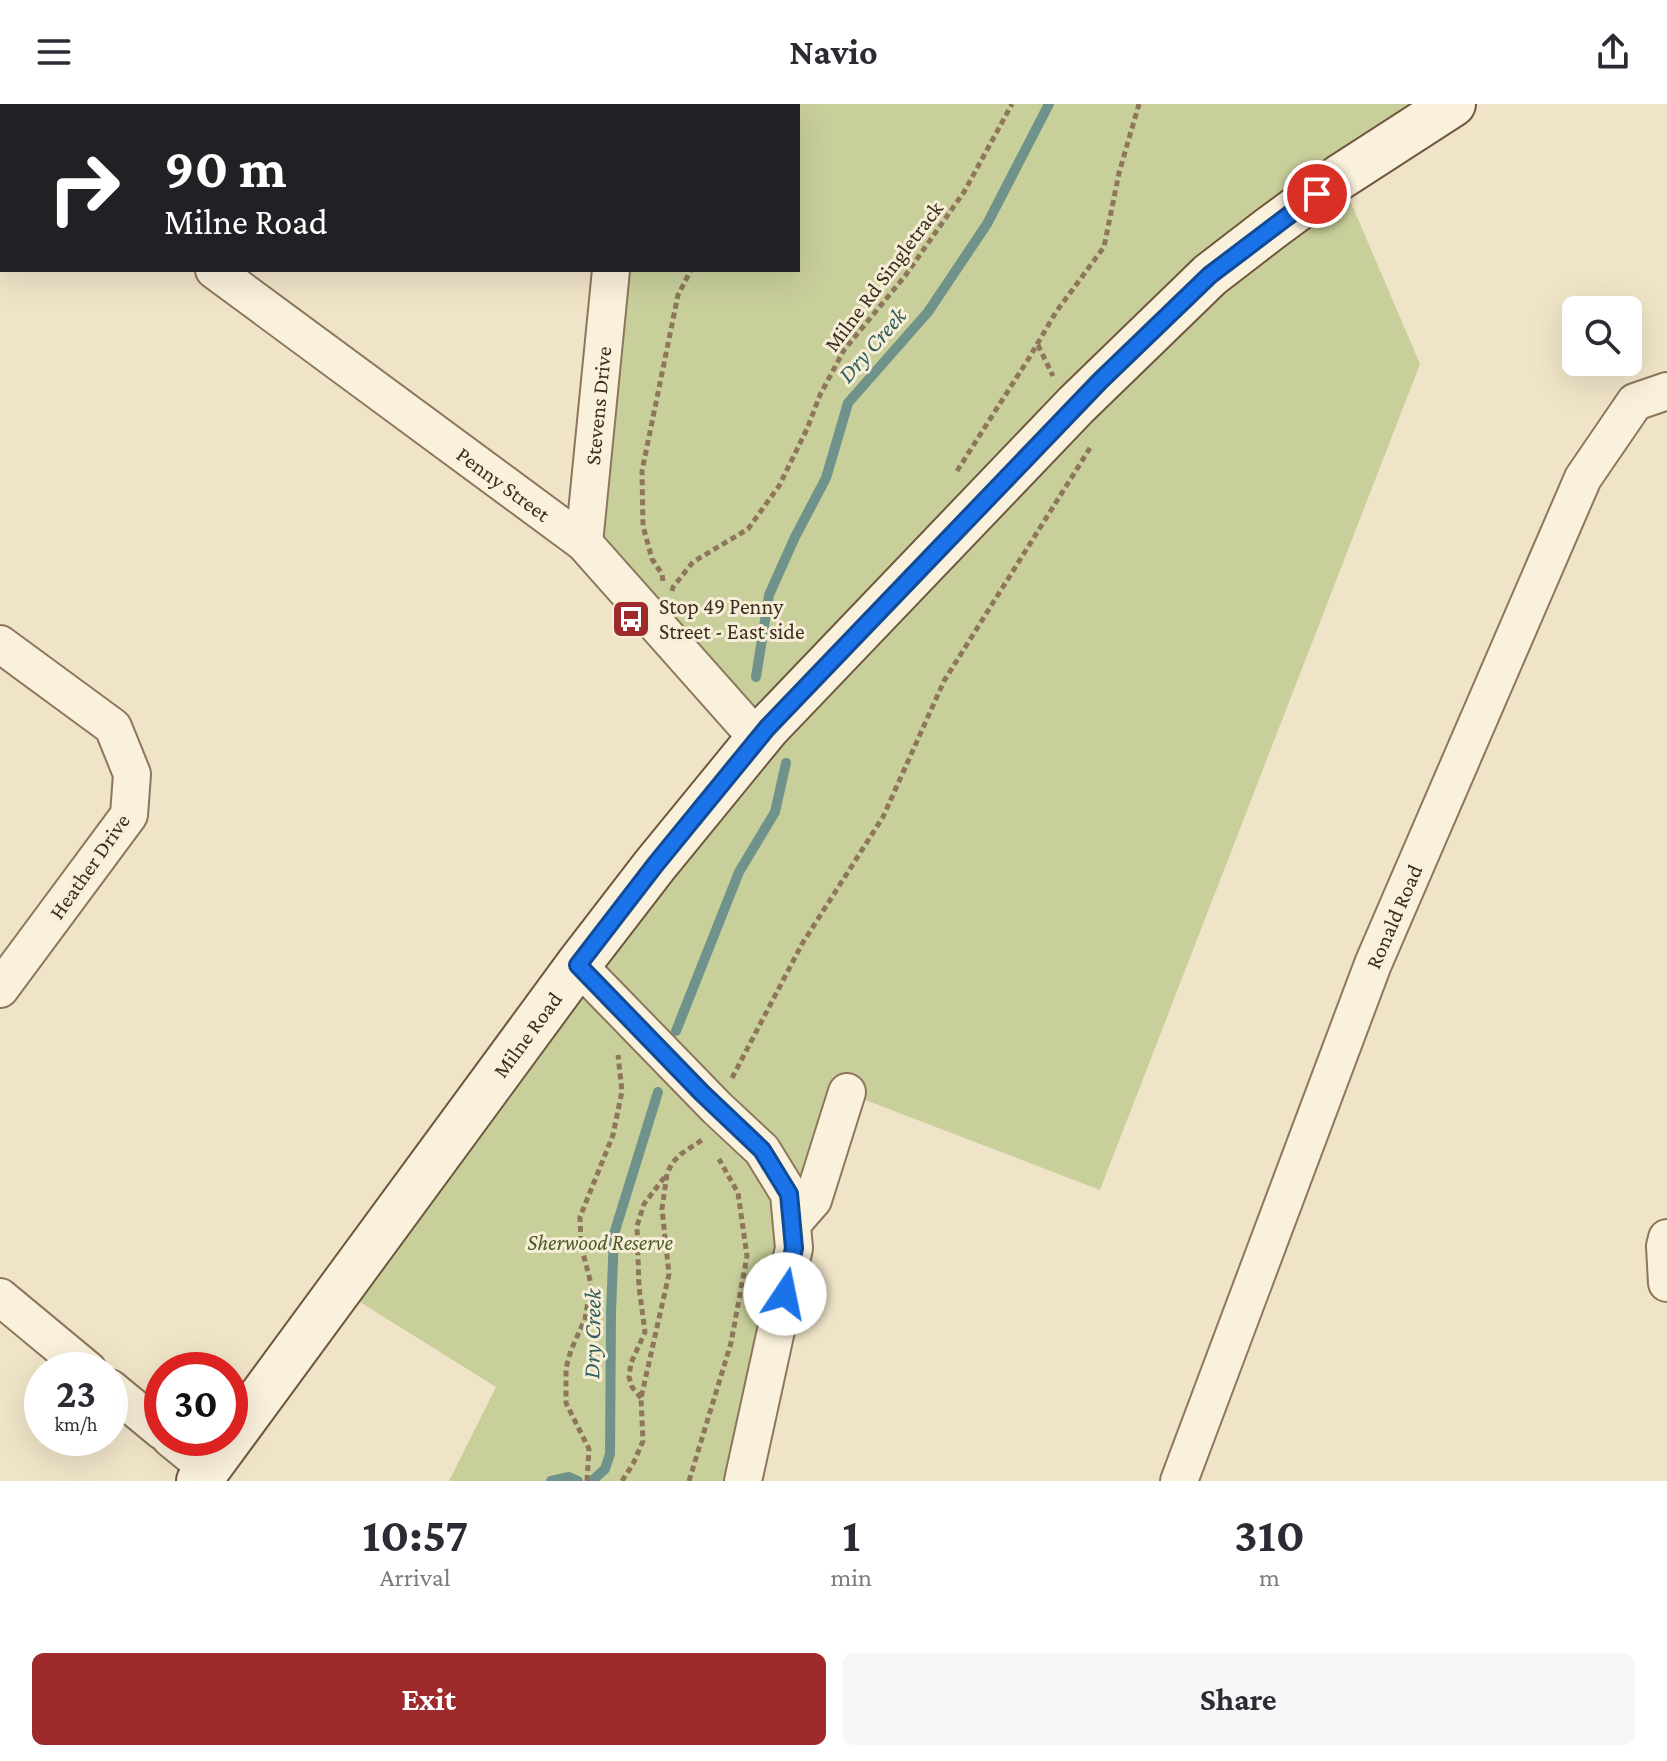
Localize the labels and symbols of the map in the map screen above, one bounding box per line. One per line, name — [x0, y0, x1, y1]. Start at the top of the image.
pin — [1283, 160, 1351, 228]
street label: Milne Rd Singletrack — [819, 196, 948, 356]
water label: Dry Creek — [832, 301, 912, 388]
street label: Stevens Drive — [580, 345, 616, 466]
street label: Penny Street — [452, 441, 556, 527]
place label: Stop 49 Penny Street - East side — [659, 594, 805, 644]
bus stop icon: Stop 49 Penny Street - East side — [610, 598, 652, 640]
street label: Heather Drive — [44, 809, 135, 924]
street label: Ronald Road — [1361, 860, 1428, 973]
street label: Milne Road — [488, 987, 567, 1083]
park label: Sherwood Reserve — [527, 1230, 673, 1255]
position arrow — [743, 1252, 827, 1336]
water label: Dry Creek — [577, 1287, 606, 1379]
speed limit sign: 30 — [144, 1352, 248, 1456]

